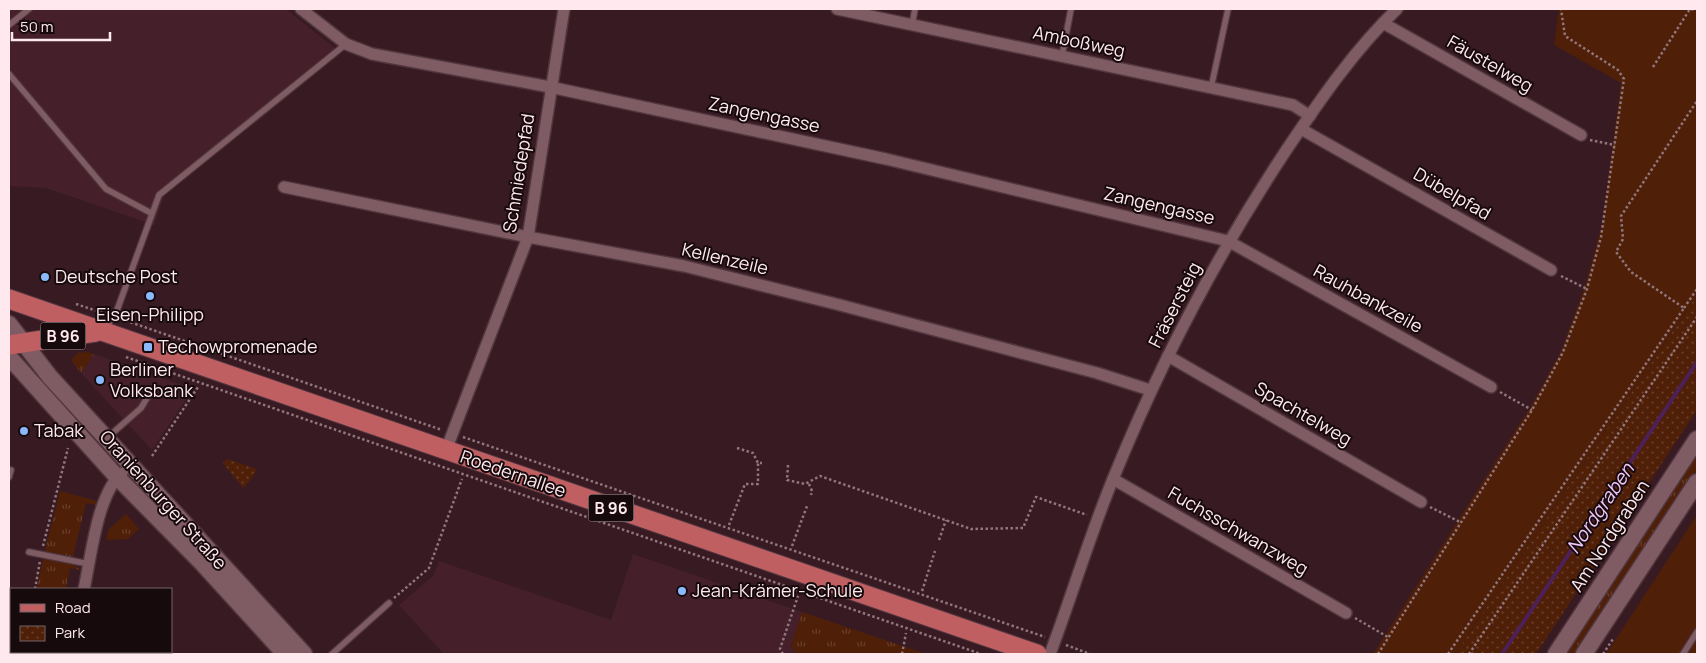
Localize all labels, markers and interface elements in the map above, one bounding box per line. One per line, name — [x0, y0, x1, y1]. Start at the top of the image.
scale bar — [12, 10, 110, 42]
text: 50 m — [20, 16, 54, 37]
street label: Amboßweg — [1031, 20, 1127, 62]
street label: Fäustelweg — [1443, 29, 1538, 97]
street label: Zangengasse — [706, 90, 822, 138]
street label: Schmiedepfad — [497, 112, 539, 234]
street label: Dübelpfad — [1409, 161, 1496, 225]
street label: Zangengasse — [1101, 181, 1217, 229]
street label: Kellenzeile — [680, 236, 771, 280]
street label: Fräsersteig — [1142, 258, 1206, 351]
street label: Rauhbankzeile — [1310, 258, 1427, 338]
place label: Deutsche Post — [55, 264, 178, 288]
marker: Deutsche Post — [39, 271, 51, 283]
marker: Eisen-Philipp — [144, 290, 156, 302]
place label: Eisen-Philipp — [96, 302, 204, 326]
road number: B 96 — [40, 322, 86, 350]
place label: Techowpromenade — [158, 334, 318, 358]
marker: Techowpromenade — [142, 341, 154, 353]
place label: Berliner Volksbank — [110, 357, 194, 402]
marker: Berliner Volksbank — [94, 374, 106, 386]
street label: Spachtelweg — [1250, 376, 1357, 451]
place label: Tabak — [34, 418, 84, 442]
marker: Tabak — [18, 425, 30, 437]
street label: Oranienburger Straße — [95, 425, 233, 574]
street label: Roedernallee — [457, 444, 569, 502]
water label: Nordgraben — [1560, 457, 1640, 558]
street label: Am Nordgraben — [1564, 475, 1654, 596]
street label: Fuchsschwanzweg — [1164, 480, 1313, 580]
road number: B 96 — [588, 494, 634, 522]
place label: Jean-Krämer-Schule — [692, 578, 863, 602]
marker: Jean-Krämer-Schule — [676, 585, 688, 597]
legend — [10, 588, 172, 653]
text: Road — [55, 597, 91, 618]
text: Park — [55, 622, 85, 643]

